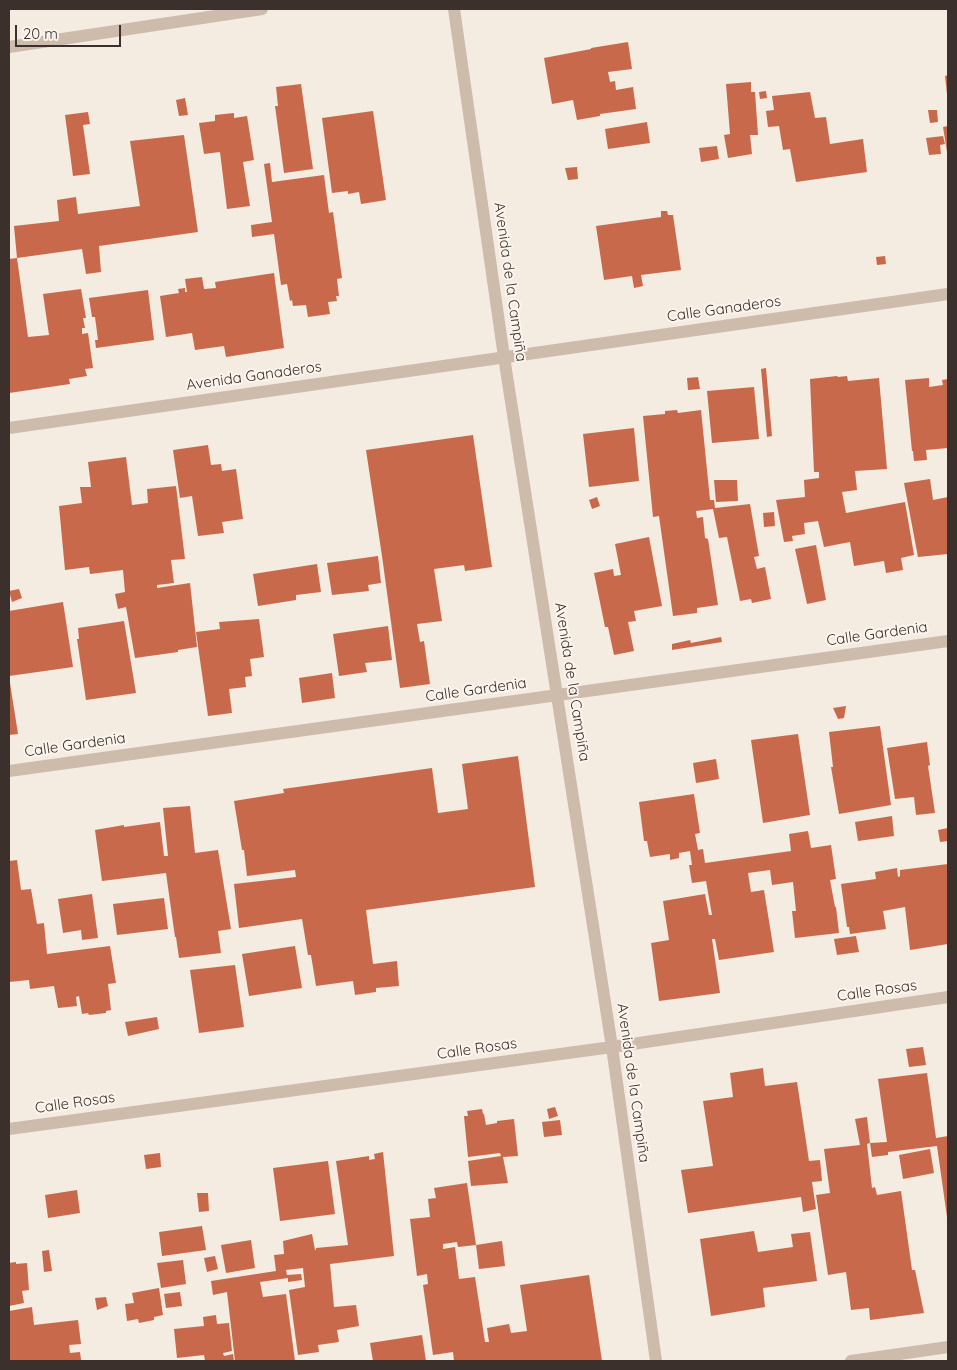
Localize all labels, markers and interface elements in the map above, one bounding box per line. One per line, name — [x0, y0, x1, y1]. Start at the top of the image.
scale bar — [18, 15, 124, 47]
text: 20 m — [23, 24, 58, 43]
street label: Avenida de la Campiña — [490, 201, 530, 363]
street label: Calle Ganaderos — [666, 292, 782, 326]
street label: Avenida Ganaderos — [185, 358, 323, 394]
street label: Avenida de la Campiña — [551, 601, 593, 763]
street label: Calle Gardenia — [825, 618, 929, 650]
street label: Calle Gardenia — [424, 674, 528, 706]
street label: Calle Gardenia — [23, 729, 127, 761]
street label: Calle Rosas — [836, 976, 918, 1006]
street label: Avenida de la Campiña — [613, 1002, 653, 1164]
street label: Calle Rosas — [436, 1034, 518, 1064]
street label: Calle Rosas — [34, 1088, 116, 1118]

